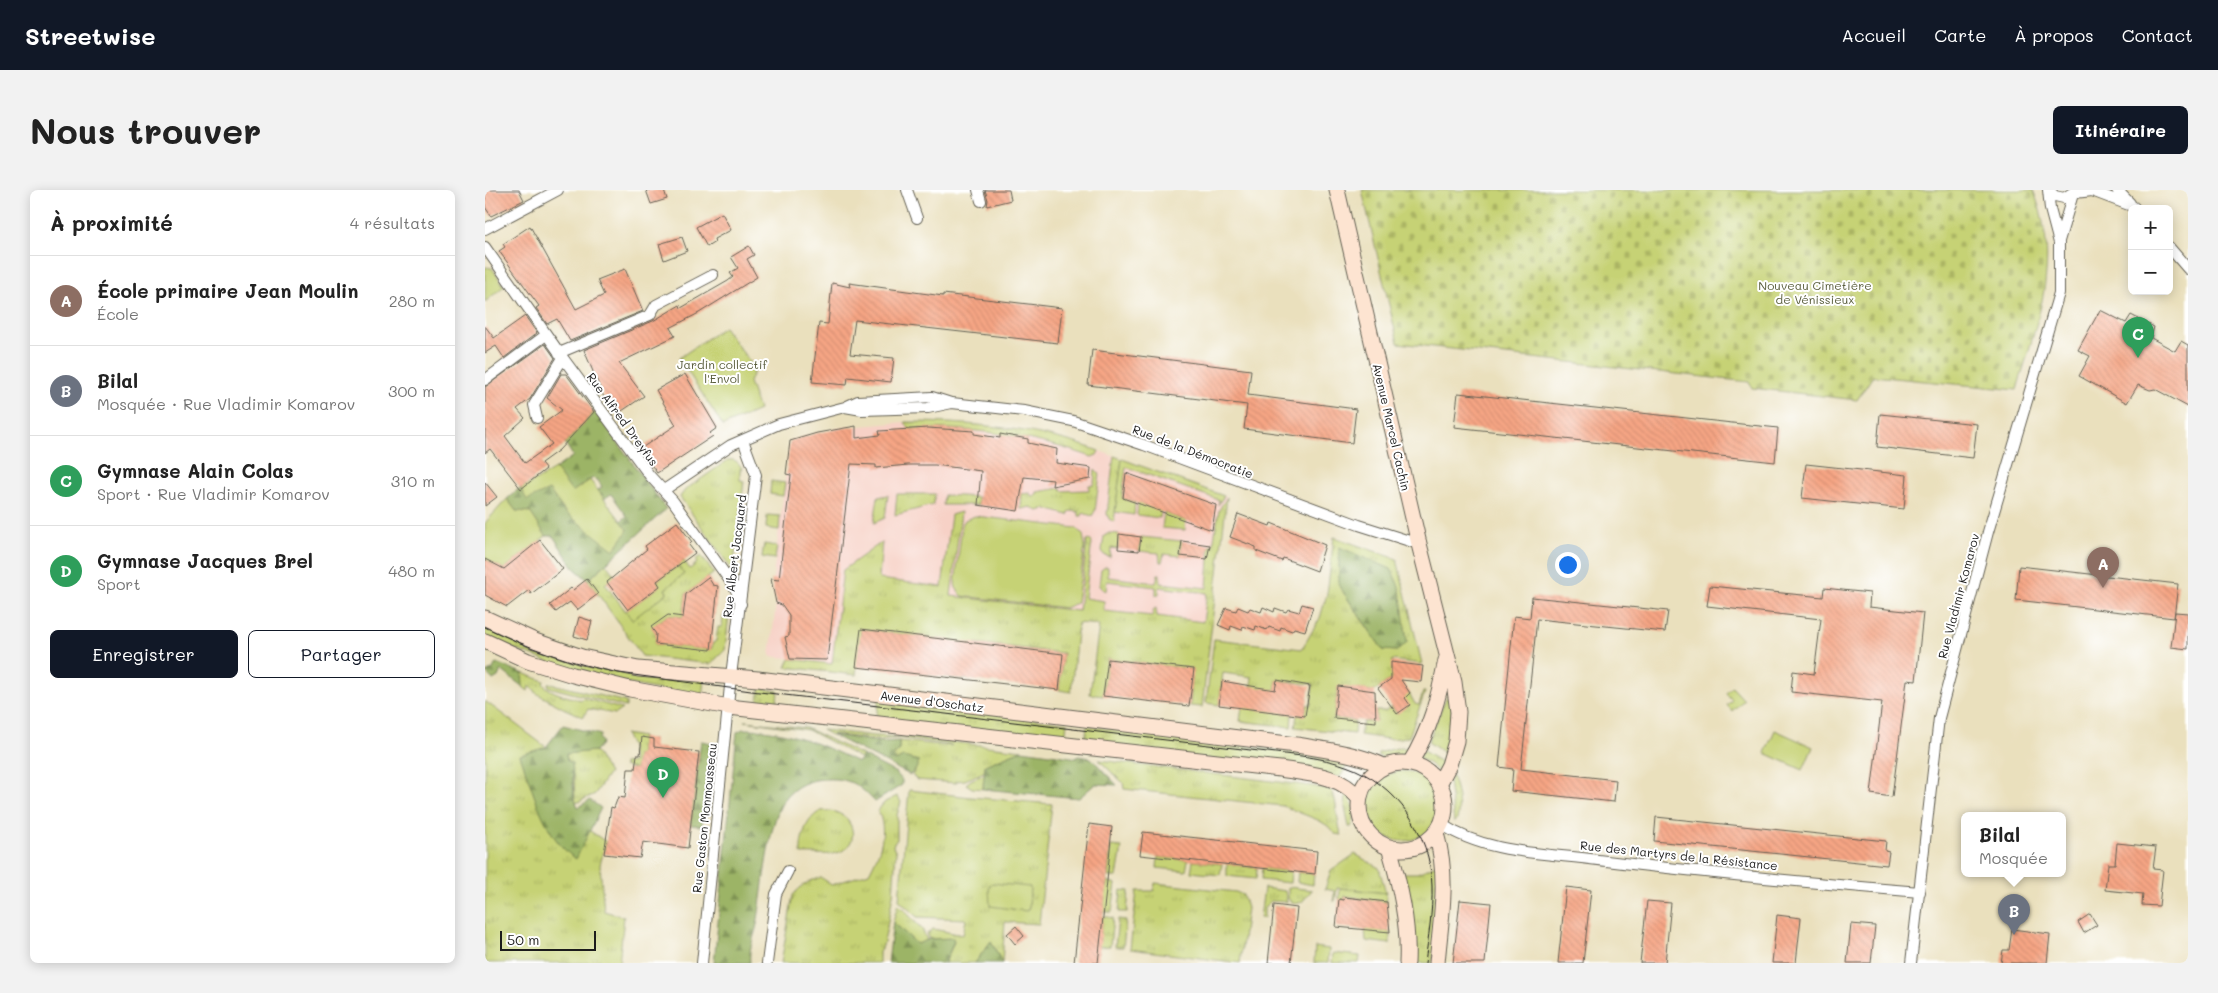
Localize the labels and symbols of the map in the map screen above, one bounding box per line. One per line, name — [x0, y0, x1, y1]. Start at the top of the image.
park label: Nouveau Cimetière de Vénissieux — [1758, 277, 1872, 307]
pin: C — [2122, 317, 2154, 358]
park label: Jardin collectif l'Envol — [677, 356, 767, 386]
street label: Avenue Marcel Cachin — [1370, 362, 1414, 492]
street label: Rue Alfred Dreyfus — [584, 369, 662, 469]
street label: Rue de la Démocratie — [1130, 421, 1256, 481]
street label: Rue Albert Jacquard — [719, 493, 750, 618]
street label: Rue Vladimir Komarov — [1934, 532, 1982, 660]
pin: A — [2087, 547, 2119, 588]
your location — [1555, 552, 1581, 578]
street label: Avenue d'Oschatz — [879, 687, 985, 715]
street label: Rue Gaston Monmousseau — [688, 742, 720, 894]
pin: D — [647, 757, 679, 798]
street label: Rue des Martyrs de la Résistance — [1580, 837, 1778, 873]
pin: B — [1998, 894, 2030, 935]
scale bar — [500, 928, 596, 951]

